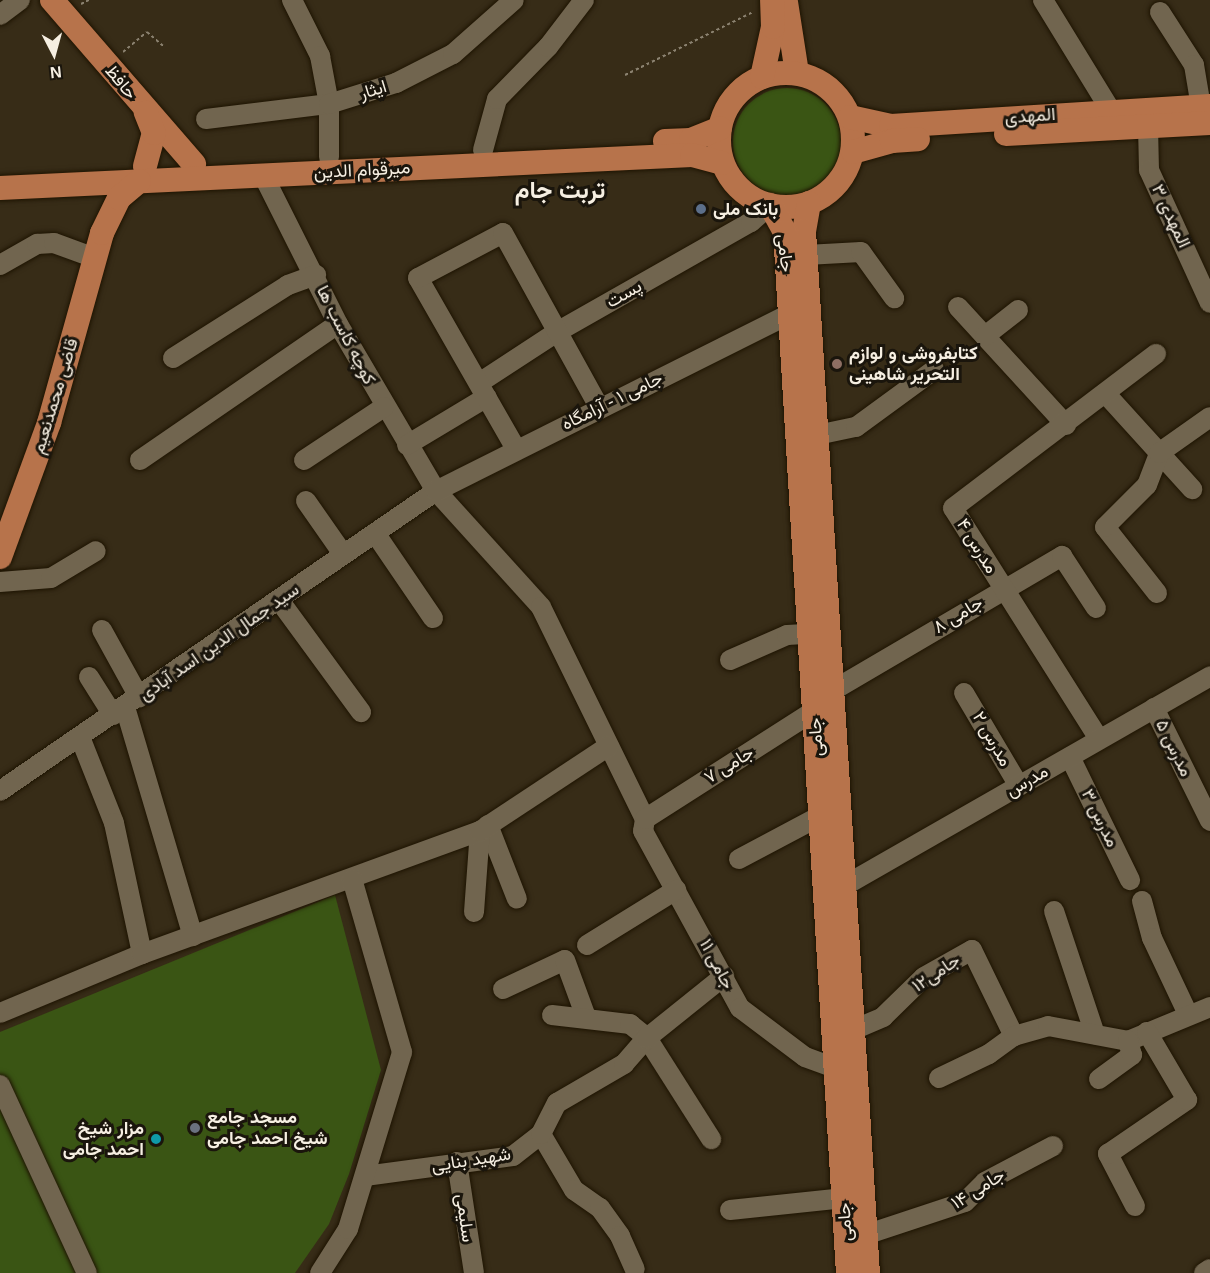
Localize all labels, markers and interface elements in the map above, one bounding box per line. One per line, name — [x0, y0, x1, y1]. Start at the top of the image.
north arrow — [24, 24, 84, 84]
street label: حافظ — [100, 60, 142, 104]
text: N — [49, 63, 63, 81]
street label: ایثار — [357, 76, 389, 104]
street label: المهدی — [1004, 103, 1056, 129]
street label: میرقوام الدین — [313, 157, 411, 183]
district label: تربت جام — [515, 176, 605, 204]
street label: المهدی ۳ — [1147, 181, 1195, 251]
place label: بانک ملی — [713, 198, 778, 220]
marker: بانک ملی — [694, 202, 708, 216]
street label: جامی — [772, 233, 798, 273]
street label: پست — [602, 275, 646, 313]
street label: کوچه کاسب ها — [312, 282, 380, 388]
street label: قاضی محمدنعیم — [27, 336, 83, 456]
place label: کتابفروشی و لوازم التحریر شاهینی — [849, 343, 978, 386]
marker: کتابفروشی و لوازم التحریر شاهینی — [830, 357, 844, 371]
street label: جامی ۱ - آرامگاه — [558, 367, 666, 435]
street label: مدرس ۴ — [952, 515, 1002, 577]
street label: سید جمال الدین اسد آبادی — [135, 579, 303, 705]
street label: جامی ۸ — [929, 592, 987, 638]
street label: مدرس ۲ — [968, 708, 1016, 770]
street label: مدرس ۵ — [1151, 716, 1197, 780]
street label: جامی — [804, 717, 828, 757]
street label: جامی ۷ — [700, 742, 758, 788]
street label: مدرس — [1002, 760, 1052, 802]
street label: مدرس ۳ — [1077, 785, 1123, 851]
street label: جامی ۱۱ — [695, 935, 739, 993]
street label: جامی۱۲ — [908, 949, 964, 997]
place label: مسجد جامع شیخ احمد جامی — [207, 1107, 328, 1150]
place label: مزار شیخ احمد جامی — [63, 1118, 144, 1160]
marker: مسجد جامع شیخ احمد جامی — [188, 1121, 202, 1135]
marker: مزار شیخ احمد جامی — [149, 1132, 163, 1146]
street label: شهید بنایی — [430, 1143, 512, 1177]
street label: جامی ۱۴ — [947, 1164, 1009, 1214]
street label: سلیمی — [451, 1192, 479, 1244]
street label: جامی — [833, 1202, 857, 1242]

